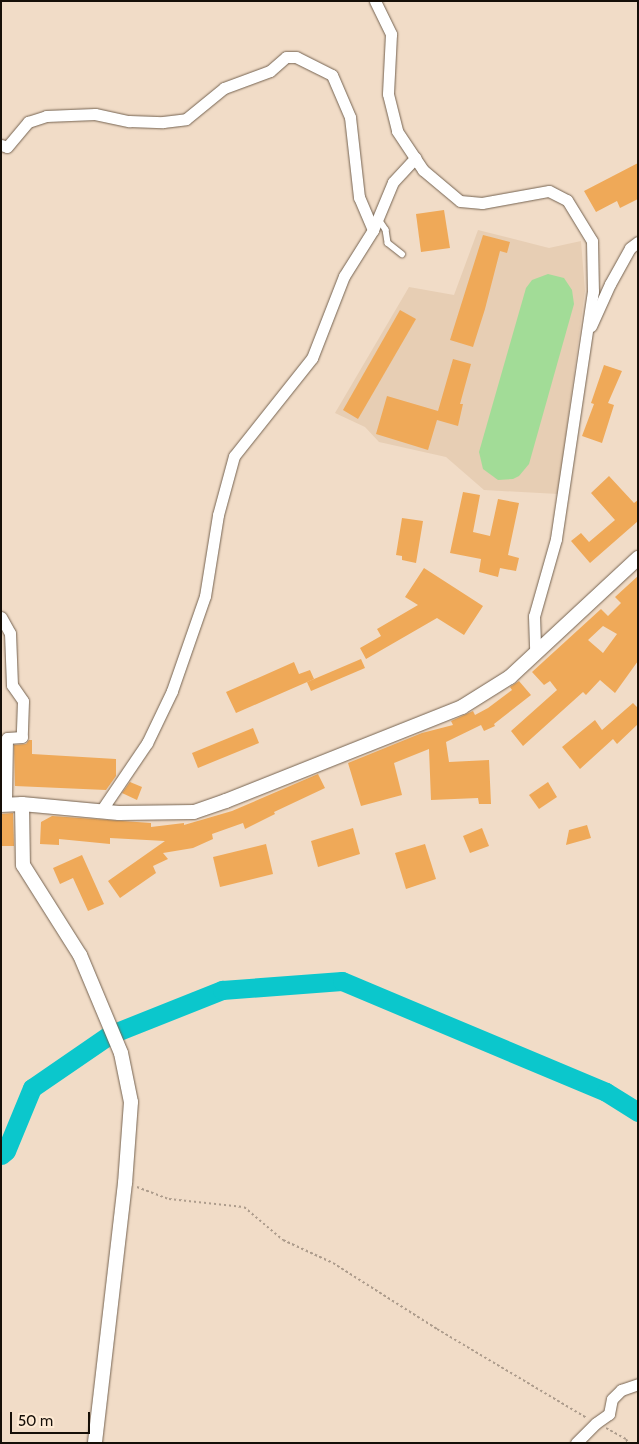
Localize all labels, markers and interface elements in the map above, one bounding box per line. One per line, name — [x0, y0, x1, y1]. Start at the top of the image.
scale bar — [12, 1402, 92, 1434]
text: 50 m — [18, 1412, 53, 1430]

